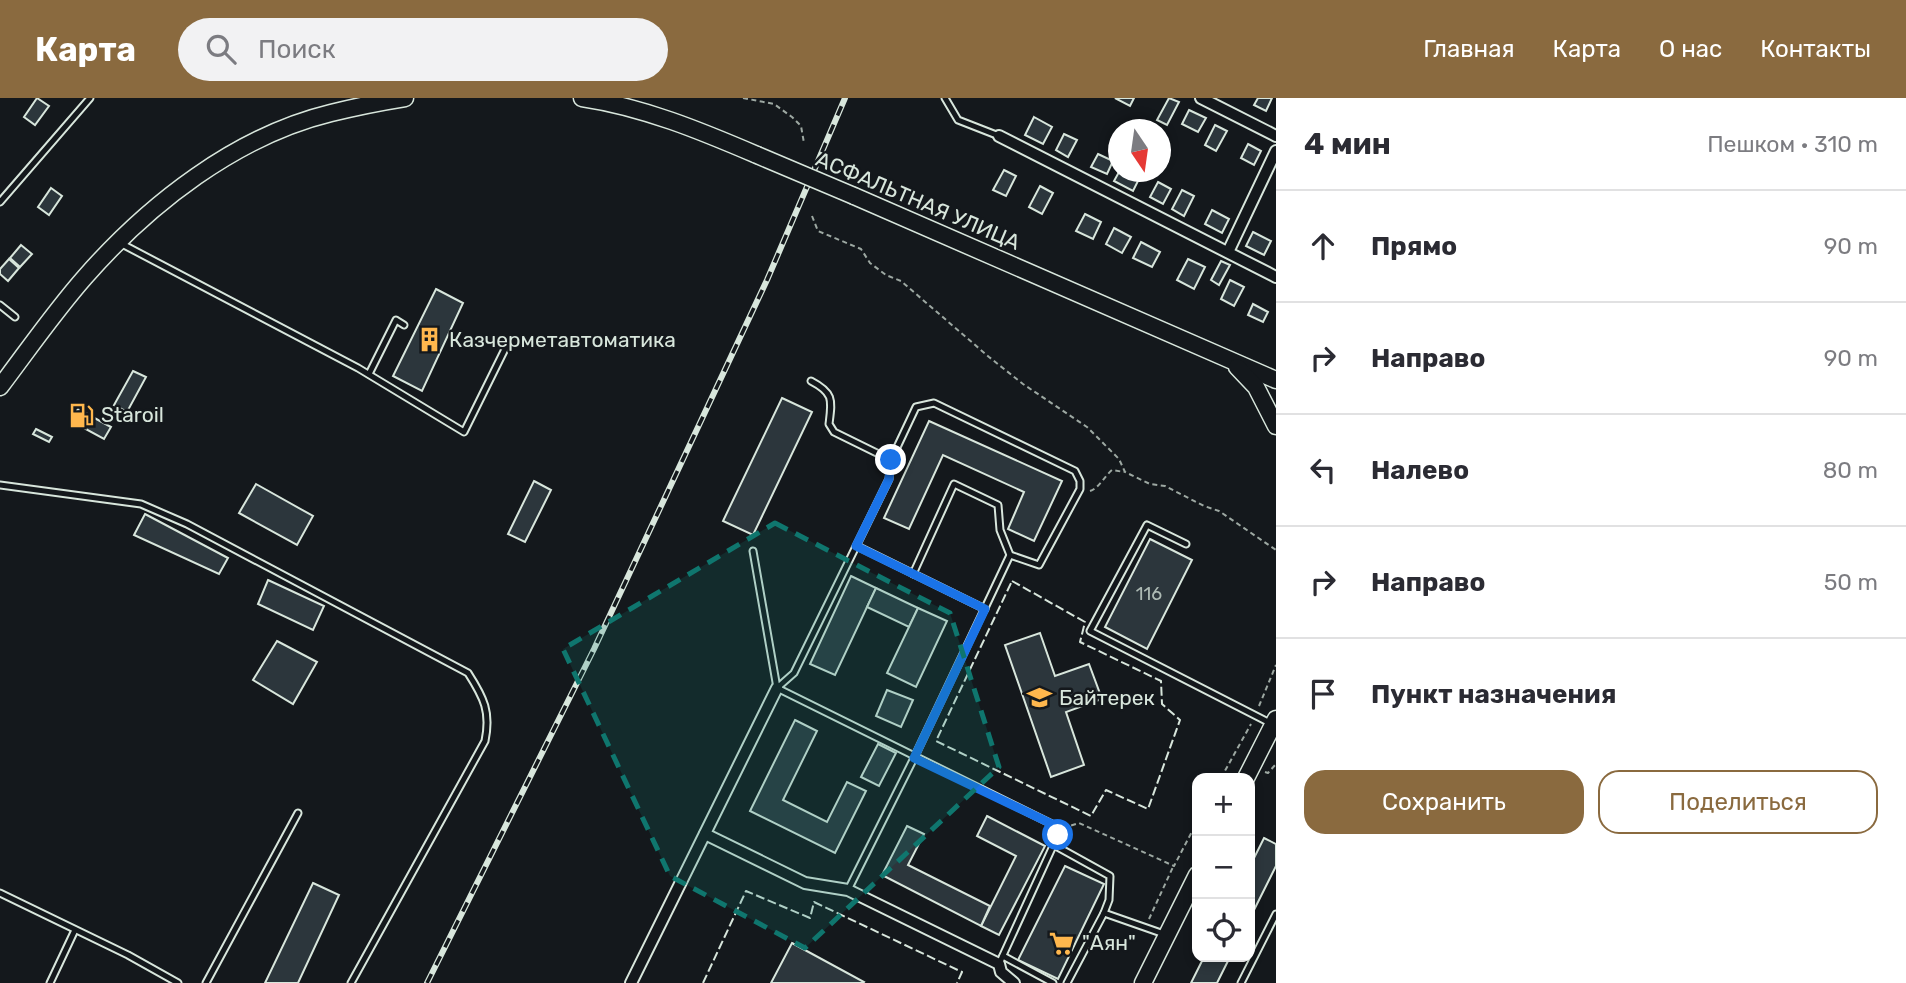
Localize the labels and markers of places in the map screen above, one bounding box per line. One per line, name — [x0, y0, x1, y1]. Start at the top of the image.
building icon: Казчерметавтоматика — [415, 326, 443, 354]
place label: Казчерметавтоматика — [449, 327, 676, 352]
fuel station icon: Staroil — [67, 401, 95, 429]
place label: Staroil — [101, 402, 164, 427]
school or university icon: Байтерек — [1025, 684, 1053, 712]
place label: Байтерек — [1059, 685, 1155, 710]
supermarket icon: "Аян" — [1048, 929, 1076, 957]
place label: "Аян" — [1082, 930, 1136, 955]

